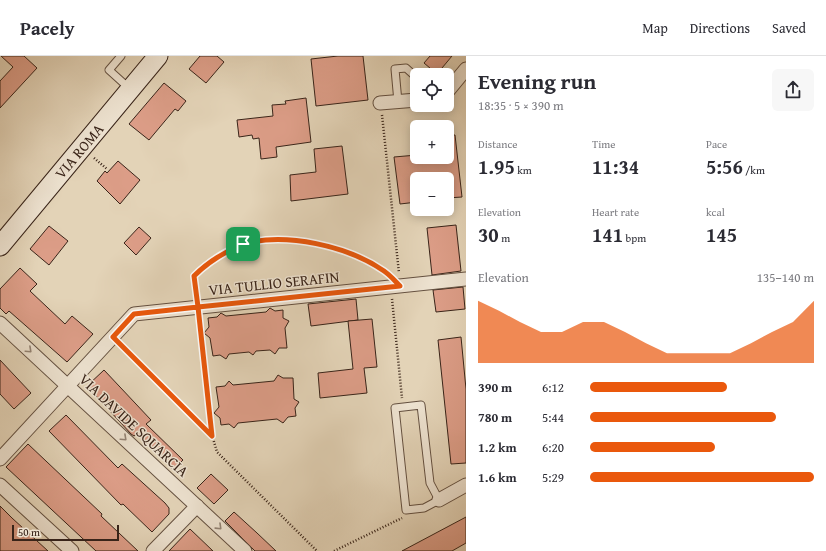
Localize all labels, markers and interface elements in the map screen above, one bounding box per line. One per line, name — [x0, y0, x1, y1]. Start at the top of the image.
text: Pacely — [20, 14, 75, 42]
text: Map — [642, 18, 668, 38]
text: Directions — [690, 18, 750, 38]
text: Saved — [772, 18, 806, 38]
text: Evening run — [478, 65, 596, 97]
map controls — [410, 68, 454, 216]
button: locate — [410, 68, 454, 112]
button: share — [772, 69, 814, 111]
text: 18:35 · 5 × 390 m — [478, 96, 564, 115]
street label: VIA ROMA — [50, 119, 108, 183]
button: + — [410, 120, 454, 164]
text: Distance — [478, 136, 517, 152]
text: Time — [592, 136, 615, 152]
text: Pace — [706, 136, 727, 152]
text: 1.95 — [478, 152, 515, 181]
text: 11:34 — [592, 152, 639, 181]
text: 5:56 — [706, 152, 743, 181]
text: km — [515, 162, 532, 178]
text: /km — [743, 162, 765, 178]
button: − — [410, 172, 454, 216]
text: Elevation — [478, 204, 521, 220]
text: Heart rate — [592, 204, 639, 220]
text: kcal — [706, 204, 725, 220]
text: 30 — [478, 220, 499, 249]
text: 141 — [592, 220, 623, 249]
text: 145 — [706, 220, 737, 249]
pin — [226, 227, 260, 261]
text: m — [499, 230, 510, 246]
text: bpm — [623, 230, 646, 246]
icon: arrive — [232, 233, 254, 255]
street label: VIA TULLIO SERAFIN — [208, 266, 341, 300]
text: Elevation — [478, 268, 529, 287]
text: 135–140 m — [757, 268, 814, 287]
one-way arrow — [24, 345, 31, 352]
street label: VIA DAVIDE SQUARCIA — [75, 369, 193, 481]
text: 390 m — [478, 378, 512, 397]
text: 6:12 — [542, 378, 564, 397]
text: 780 m — [478, 408, 512, 427]
text: 5:44 — [542, 408, 564, 427]
one-way arrow — [119, 433, 127, 441]
text: 1.2 km — [478, 438, 517, 457]
text: 6:20 — [542, 438, 564, 457]
text: 1.6 km — [478, 468, 517, 487]
text: 5:29 — [542, 468, 564, 487]
one-way arrow — [214, 522, 222, 529]
scale bar — [12, 523, 119, 542]
text: 50 m — [18, 524, 40, 540]

